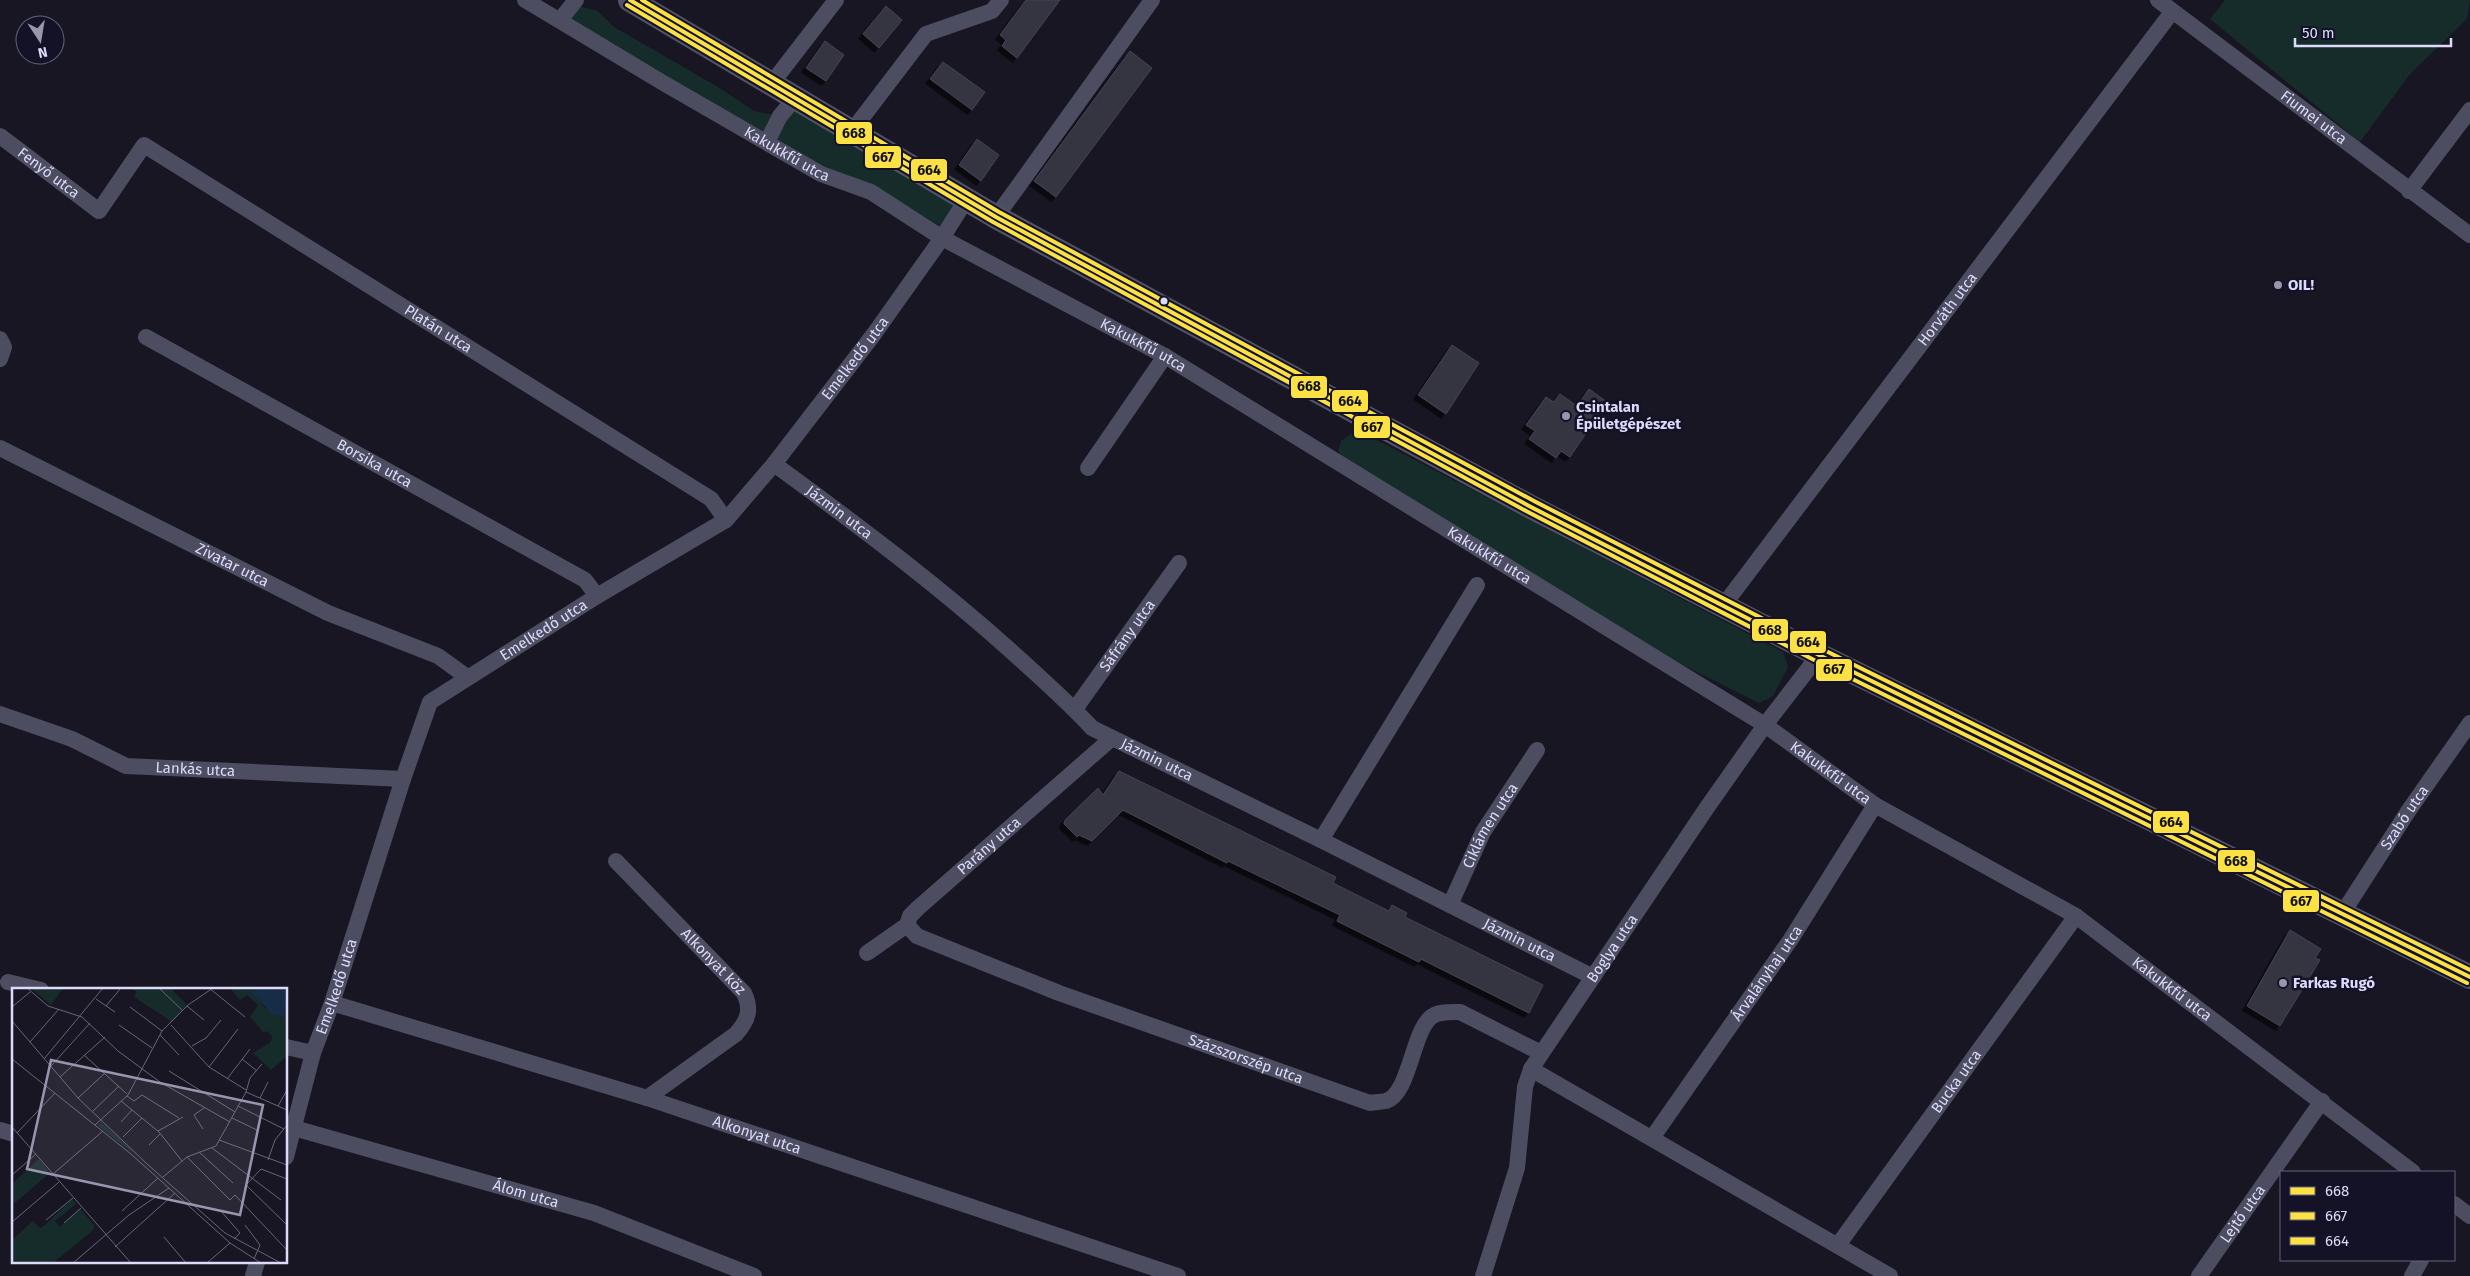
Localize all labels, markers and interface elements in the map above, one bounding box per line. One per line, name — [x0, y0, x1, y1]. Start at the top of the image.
north arrow — [15, 15, 65, 65]
scale bar — [2295, 15, 2451, 47]
text: 50 m — [2302, 24, 2335, 42]
text: N — [36, 43, 49, 62]
street label: Fiumei utca — [2277, 87, 2350, 148]
line badge: 668 — [835, 121, 873, 145]
street label: Kakukkfű utca — [741, 123, 832, 185]
text: 668 — [842, 125, 866, 142]
street label: Fenyő utca — [14, 144, 83, 202]
line badge: 667 — [864, 145, 902, 169]
text: 667 — [872, 149, 894, 166]
line badge: 664 — [910, 158, 948, 182]
text: 664 — [917, 162, 941, 179]
street label: Horváth utca — [1914, 269, 1981, 350]
place label: OIL! — [2288, 276, 2314, 294]
marker: OIL! — [2272, 279, 2284, 291]
unlabelled marker — [1159, 296, 1169, 306]
street label: Platán utca — [401, 301, 475, 357]
street label: Emelkedő utca — [818, 313, 892, 404]
street label: Kakukkfű utca — [1097, 314, 1190, 376]
line badge: 668 — [1290, 375, 1328, 399]
text: 668 — [1297, 378, 1321, 395]
line badge: 664 — [1331, 389, 1369, 413]
text: 664 — [1338, 393, 1362, 410]
place label: Csintalan Épületgépészet — [1576, 398, 1681, 433]
marker: Csintalan Épületgépészet — [1560, 410, 1572, 422]
line badge: 667 — [1353, 415, 1391, 439]
text: 667 — [1361, 419, 1383, 436]
street label: Borsika utca — [333, 435, 415, 491]
street label: Jázmin utca — [802, 481, 876, 543]
street label: Kakukkfű utca — [1444, 523, 1535, 588]
street label: Zivatar utca — [193, 539, 272, 591]
street label: Emelkedő utca — [497, 596, 591, 664]
street label: Sáfrány utca — [1096, 596, 1159, 675]
line badge: 668 — [1751, 618, 1789, 642]
text: 668 — [1758, 622, 1782, 639]
line badge: 664 — [1789, 630, 1827, 654]
text: 664 — [1796, 634, 1820, 651]
line badge: 667 — [1815, 658, 1853, 682]
text: 667 — [1823, 661, 1845, 678]
street label: Jázmin utca — [1118, 734, 1196, 785]
street label: Kakukkfű utca — [1787, 737, 1875, 808]
street label: Lankás utca — [155, 758, 236, 780]
street label: Ciklámen utca — [1459, 780, 1522, 871]
street label: Szabó utca — [2377, 782, 2432, 853]
line badge: 664 — [2152, 810, 2190, 834]
street label: Parány utca — [953, 813, 1025, 879]
text: 664 — [2159, 814, 2183, 831]
line badge: 668 — [2217, 849, 2256, 873]
text: 668 — [2224, 853, 2248, 870]
line badge: 667 — [2282, 889, 2320, 913]
text: 667 — [2290, 893, 2312, 910]
street label: Boglya utca — [1583, 911, 1642, 986]
street label: Jázmin utca — [1480, 914, 1559, 966]
street label: Árvalányhaj utca — [1728, 922, 1806, 1024]
street label: Alkonyat köz — [677, 925, 750, 999]
street label: Emelkedő utca — [312, 936, 361, 1037]
street label: Kakukkfű utca — [2129, 953, 2215, 1025]
place label: Farkas Rugó — [2293, 974, 2375, 992]
marker: Farkas Rugó — [2277, 977, 2289, 989]
inset map — [12, 988, 288, 1264]
street label: Százszorszép utca — [1186, 1030, 1306, 1088]
street label: Bucka utca — [1927, 1046, 1985, 1117]
street label: Alkonyat utca — [711, 1112, 803, 1158]
legend — [2280, 1171, 2455, 1261]
street label: Álom utca — [491, 1176, 561, 1212]
street label: Lejtő utca — [2216, 1181, 2269, 1246]
text: 668 — [2325, 1182, 2349, 1200]
text: 667 — [2325, 1207, 2348, 1225]
text: 664 — [2325, 1232, 2349, 1250]

